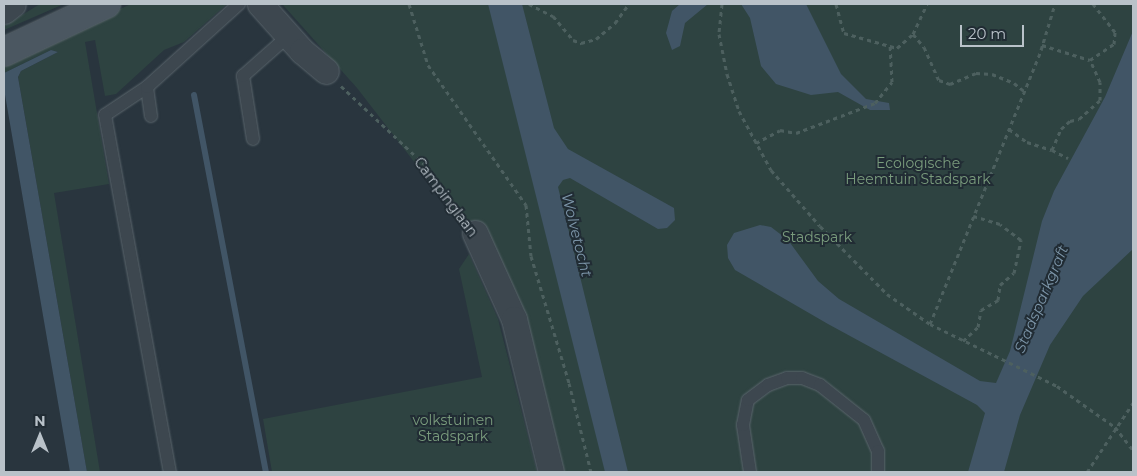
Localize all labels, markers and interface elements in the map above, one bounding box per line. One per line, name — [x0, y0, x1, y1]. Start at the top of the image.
scale bar — [962, 15, 1026, 47]
text: 20 m — [968, 24, 1006, 43]
street label: Campinglaan — [411, 154, 481, 240]
park label: Ecologische Heemtuin Stadspark — [845, 155, 991, 188]
water label: Wolvetocht — [558, 191, 596, 279]
park label: Stadspark — [782, 229, 852, 245]
water label: Stadsparkgraft — [1010, 243, 1072, 355]
north arrow — [15, 411, 65, 461]
text: N — [34, 412, 46, 430]
park label: volkstuinen Stadspark — [412, 412, 494, 444]

